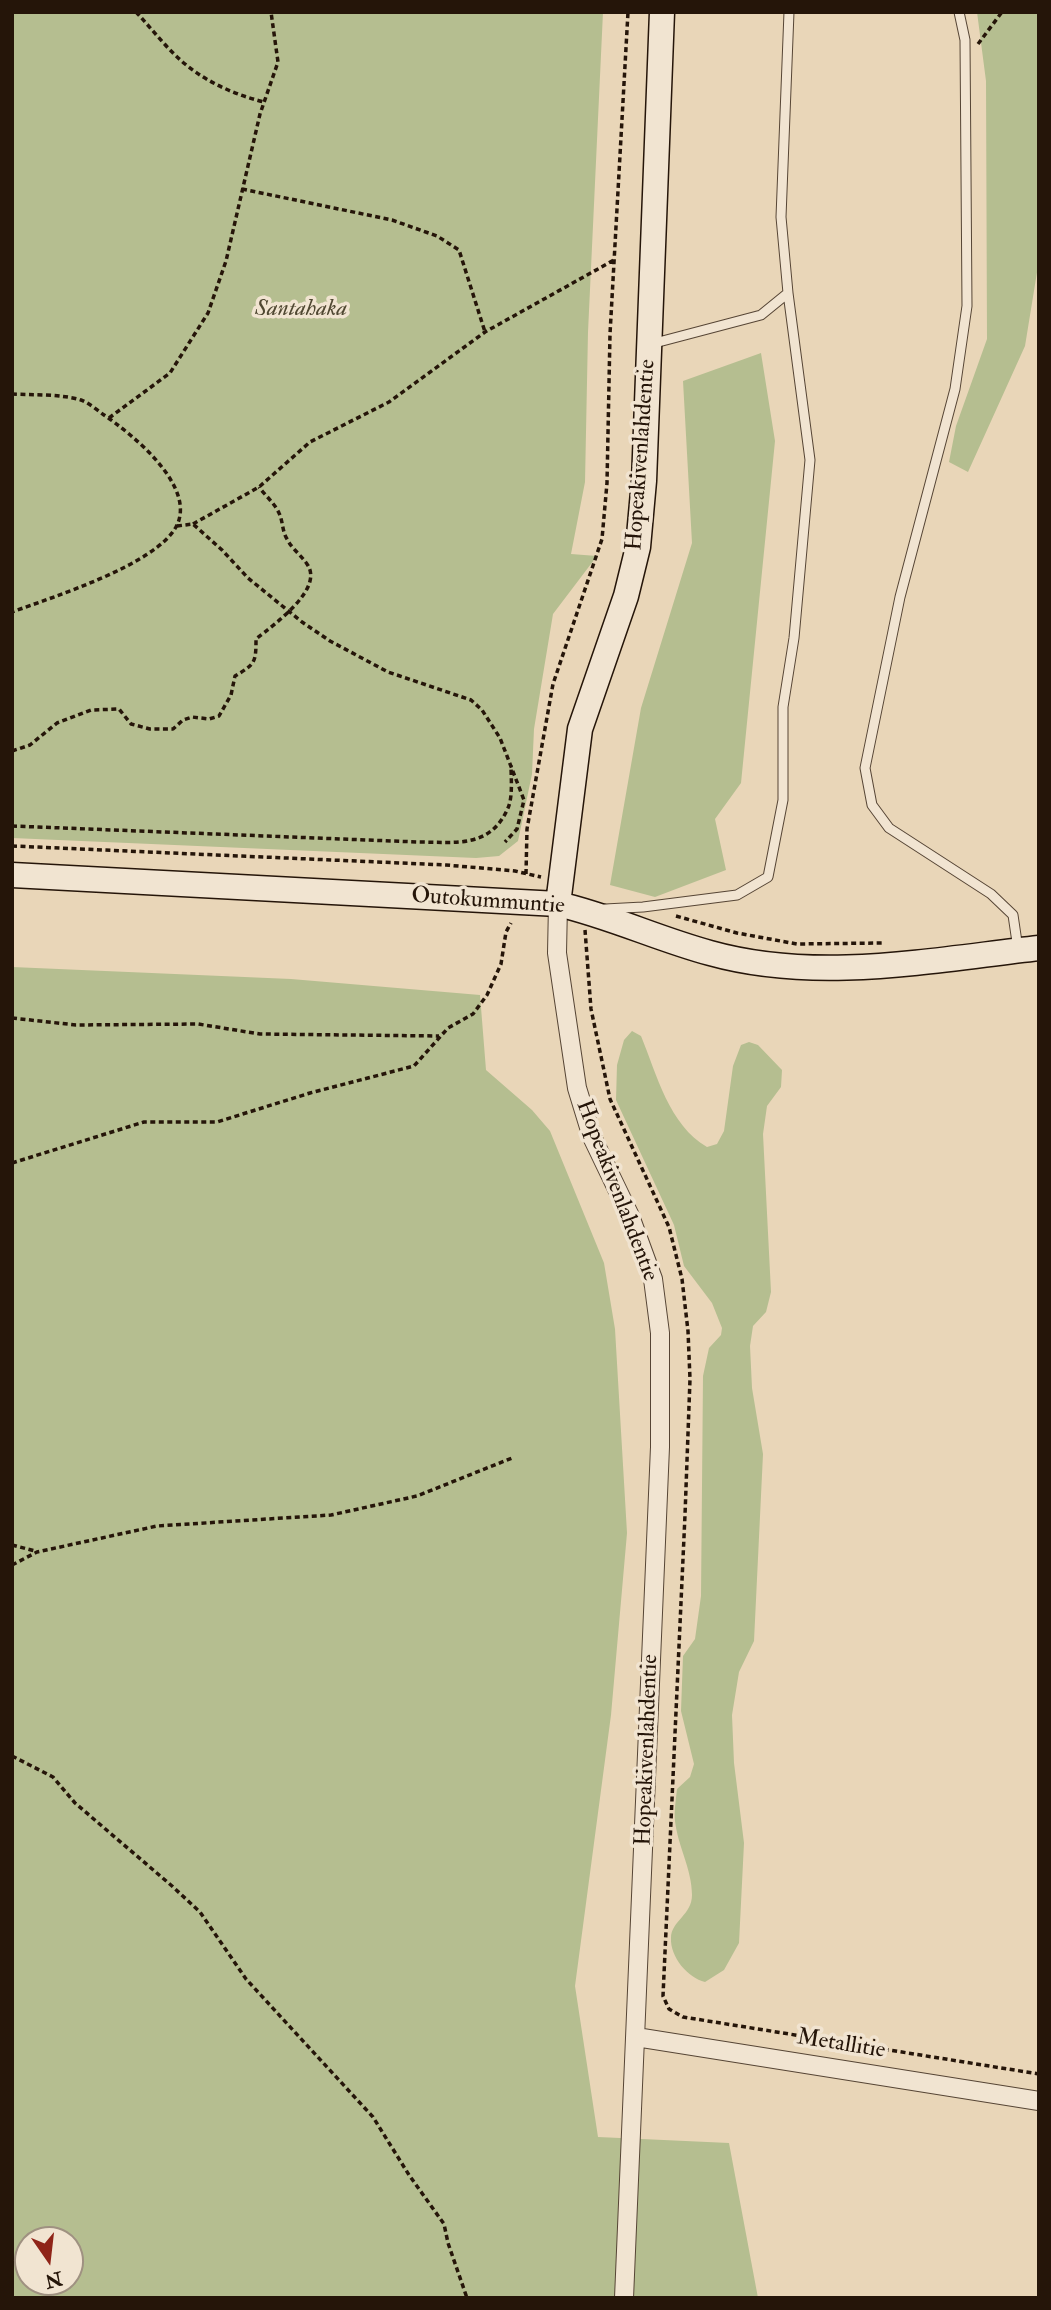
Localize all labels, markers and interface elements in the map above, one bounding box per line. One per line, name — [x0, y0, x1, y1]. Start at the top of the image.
park label: Santahaka — [255, 296, 347, 324]
street label: Hopeakivenlahdentie — [622, 358, 662, 552]
street label: Outokummuntie — [410, 883, 566, 921]
street label: Hopeakivenlahdentie — [569, 1097, 663, 1285]
street label: Hopeakivenlahdentie — [631, 1654, 665, 1846]
street label: Metallitie — [795, 2024, 887, 2066]
north arrow — [14, 2226, 84, 2296]
text: N — [42, 2266, 65, 2293]

